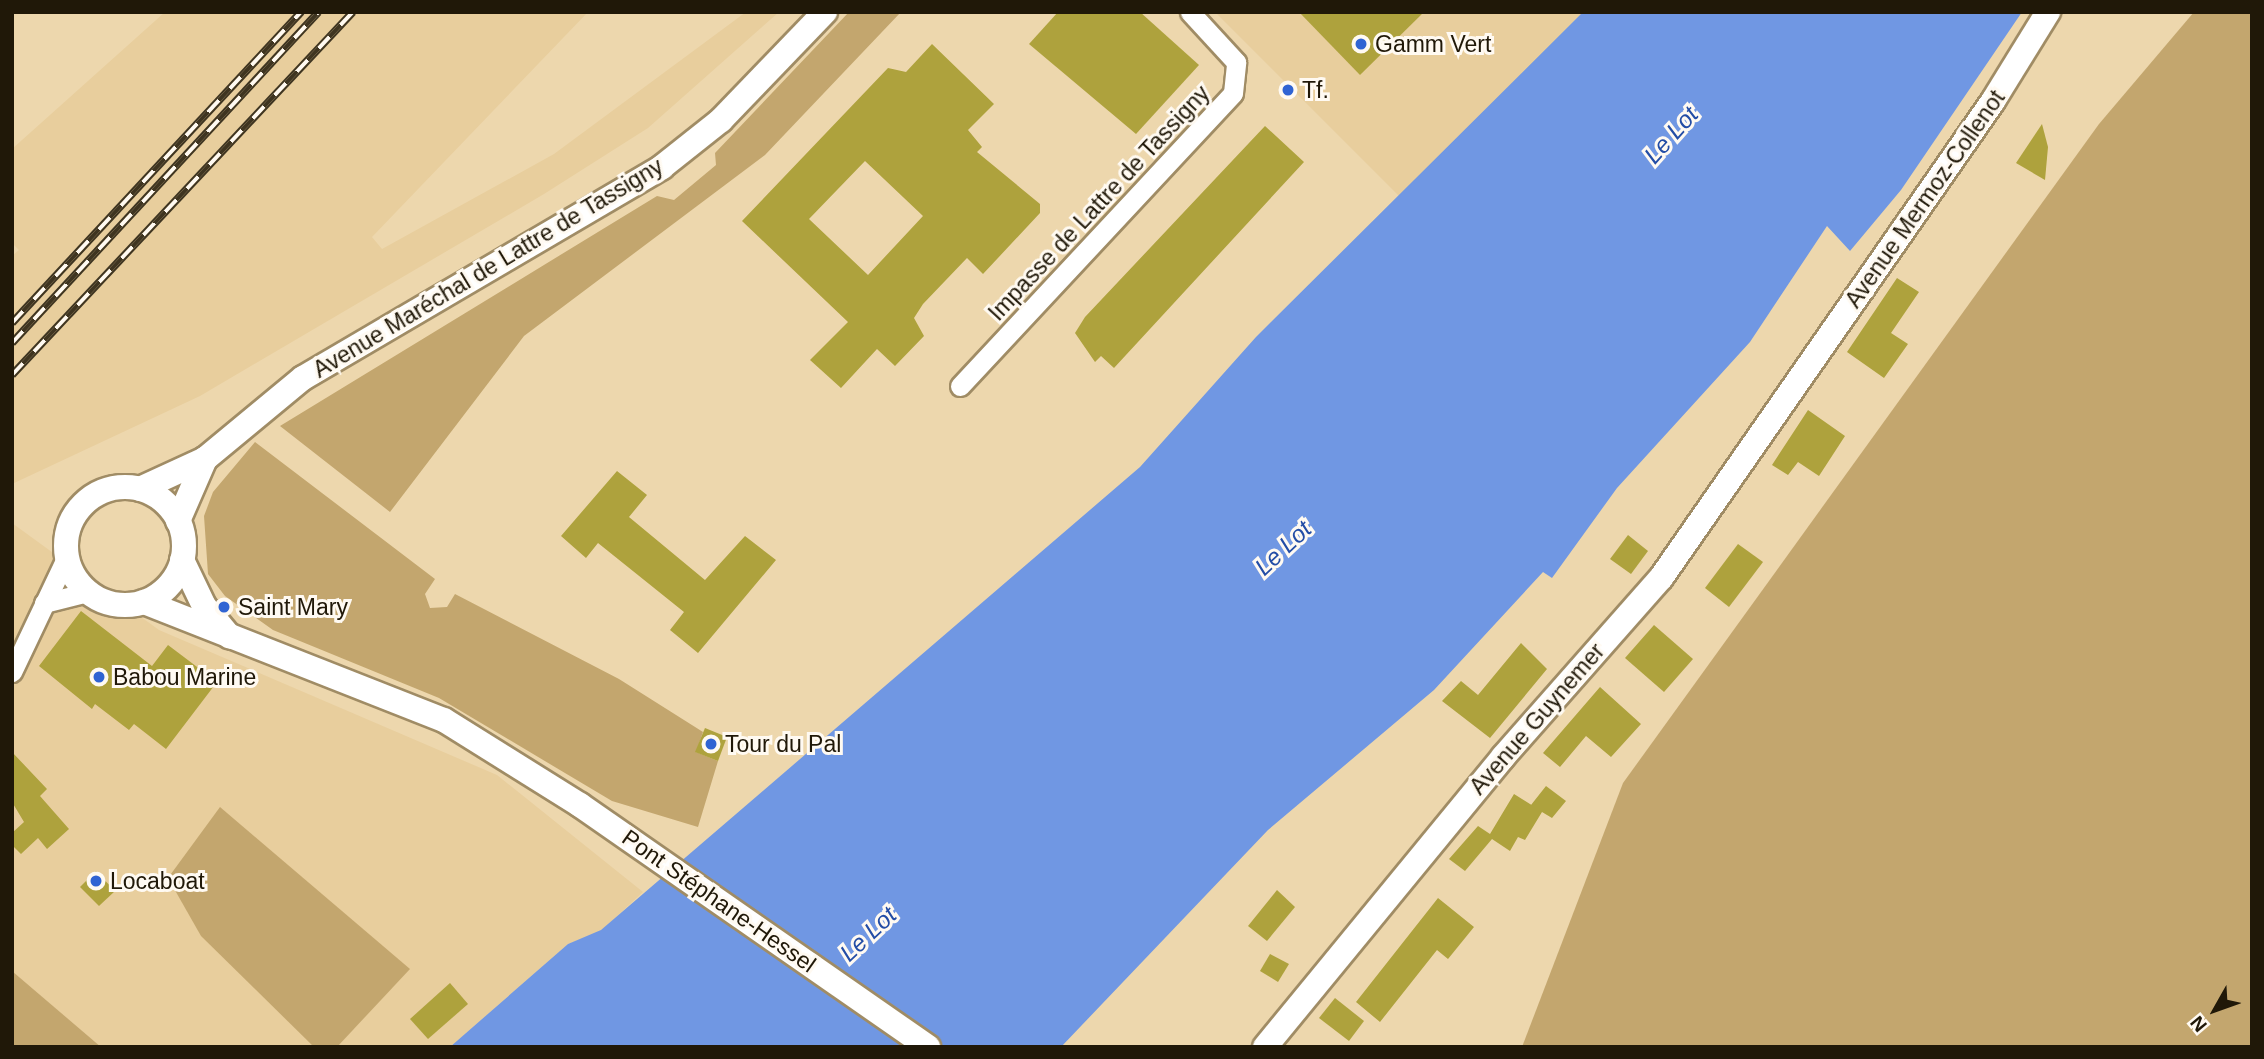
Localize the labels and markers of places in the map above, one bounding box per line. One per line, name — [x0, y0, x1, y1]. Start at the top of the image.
place label: Gamm Vert — [1375, 30, 1491, 58]
marker: Gamm Vert — [1353, 36, 1369, 52]
place label: Tf. — [1302, 76, 1329, 104]
marker: Tf. — [1280, 82, 1296, 98]
place label: Saint Mary — [238, 593, 348, 621]
marker: Saint Mary — [216, 599, 232, 615]
place label: Babou Marine — [113, 663, 256, 691]
marker: Babou Marine — [91, 669, 107, 685]
place label: Tour du Pal — [725, 730, 841, 758]
marker: Tour du Pal — [703, 736, 719, 752]
place label: Locaboat — [110, 867, 205, 895]
marker: Locaboat — [88, 873, 104, 889]

